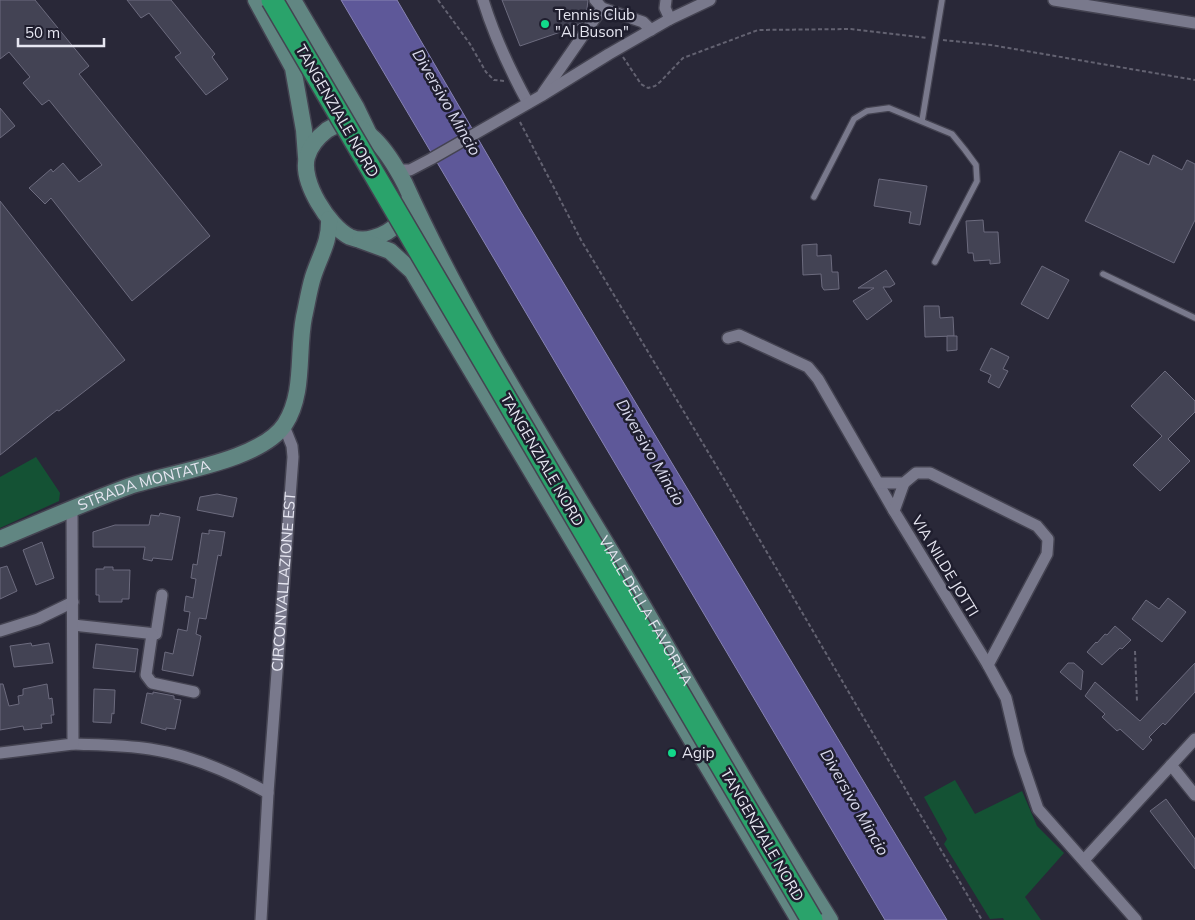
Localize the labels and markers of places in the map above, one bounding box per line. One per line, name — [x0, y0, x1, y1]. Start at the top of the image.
place label: Tennis Club "Al Buson" — [555, 5, 635, 41]
marker: Tennis Club "Al Buson" — [539, 18, 551, 30]
place label: Agip — [682, 743, 715, 762]
marker: Agip — [666, 747, 678, 759]

